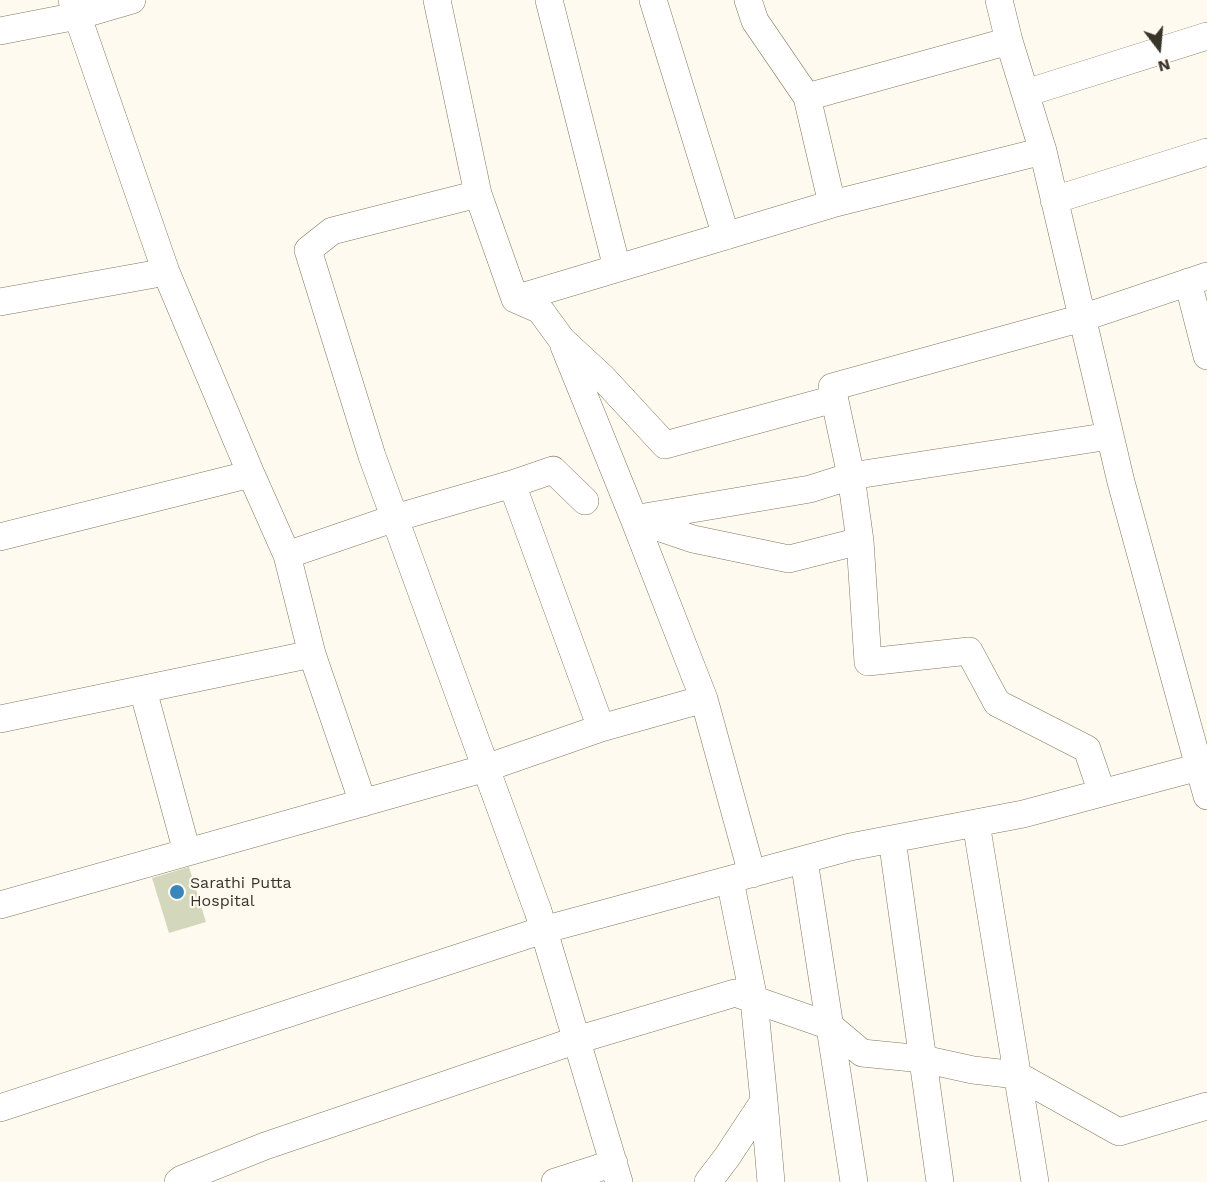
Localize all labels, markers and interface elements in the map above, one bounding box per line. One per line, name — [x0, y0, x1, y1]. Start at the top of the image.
north arrow — [1129, 18, 1189, 78]
text: N — [1156, 55, 1172, 77]
place label: Sarathi Putta Hospital — [190, 873, 292, 911]
marker: Sarathi Putta Hospital — [168, 883, 186, 901]

